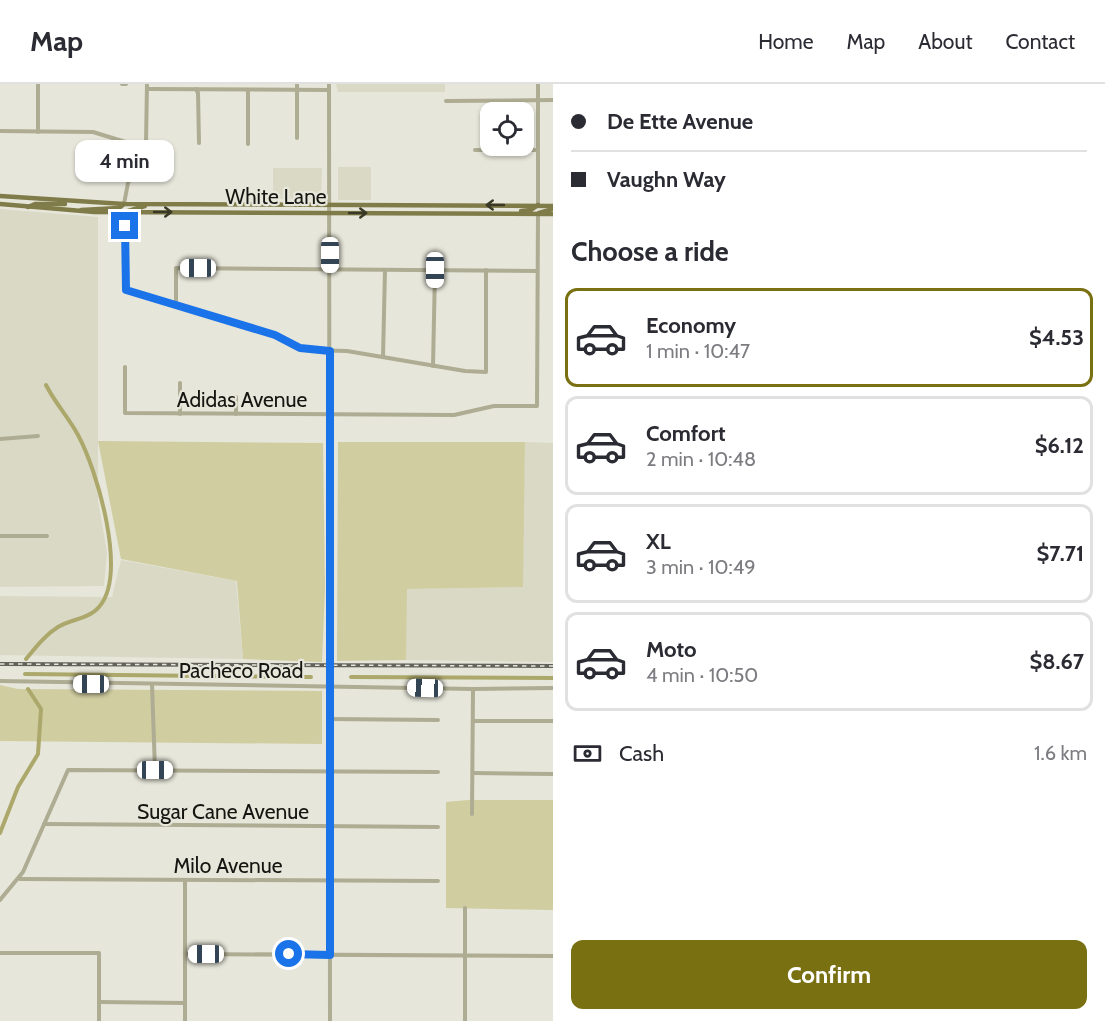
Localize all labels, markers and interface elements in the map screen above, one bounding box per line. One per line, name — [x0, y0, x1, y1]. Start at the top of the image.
text: Map — [30, 24, 83, 58]
text: Home — [758, 29, 814, 54]
text: Map — [847, 29, 885, 54]
text: About — [918, 29, 972, 54]
text: Contact — [1005, 29, 1075, 54]
map controls — [480, 102, 534, 156]
button: locate — [480, 102, 534, 156]
text: De Ette Avenue — [607, 108, 753, 135]
callout: 4 min — [76, 139, 174, 181]
text: 4 min — [99, 149, 150, 173]
text: Vaughn Way — [607, 166, 726, 193]
street label: White Lane — [225, 184, 327, 209]
one-way arrow — [485, 199, 505, 211]
one-way arrow — [153, 206, 173, 218]
one-way arrow — [348, 207, 368, 219]
route end — [111, 212, 138, 239]
text: Choose a ride — [571, 235, 729, 268]
car — [321, 237, 339, 273]
car — [426, 252, 444, 288]
car — [180, 259, 216, 277]
icon: car — [574, 311, 628, 365]
text: Economy — [646, 312, 736, 339]
text: $4.53 — [1029, 324, 1084, 351]
text: 1 min · 10:47 — [646, 339, 750, 363]
street label: Adidas Avenue — [177, 387, 308, 412]
icon: car — [574, 419, 628, 473]
text: Comfort — [646, 420, 725, 447]
text: $6.12 — [1035, 432, 1084, 459]
text: 2 min · 10:48 — [646, 447, 756, 471]
icon: car — [574, 527, 628, 581]
text: XL — [646, 528, 671, 555]
text: $7.71 — [1037, 540, 1084, 567]
text: 3 min · 10:49 — [646, 555, 756, 579]
icon: car — [574, 635, 628, 689]
text: Moto — [646, 636, 697, 663]
text: $8.67 — [1029, 648, 1084, 675]
street label: Pacheco Road — [179, 658, 303, 683]
text: 4 min · 10:50 — [646, 663, 758, 687]
car — [73, 675, 109, 693]
car — [407, 678, 443, 698]
icon: cash — [571, 737, 604, 770]
text: Cash — [619, 740, 664, 767]
text: 1.6 km — [1034, 741, 1087, 765]
car — [137, 761, 173, 779]
street label: Sugar Cane Avenue — [137, 799, 309, 824]
street label: Milo Avenue — [173, 853, 283, 878]
route start — [275, 940, 302, 967]
button: Confirm — [571, 940, 1087, 1009]
car — [188, 945, 224, 963]

